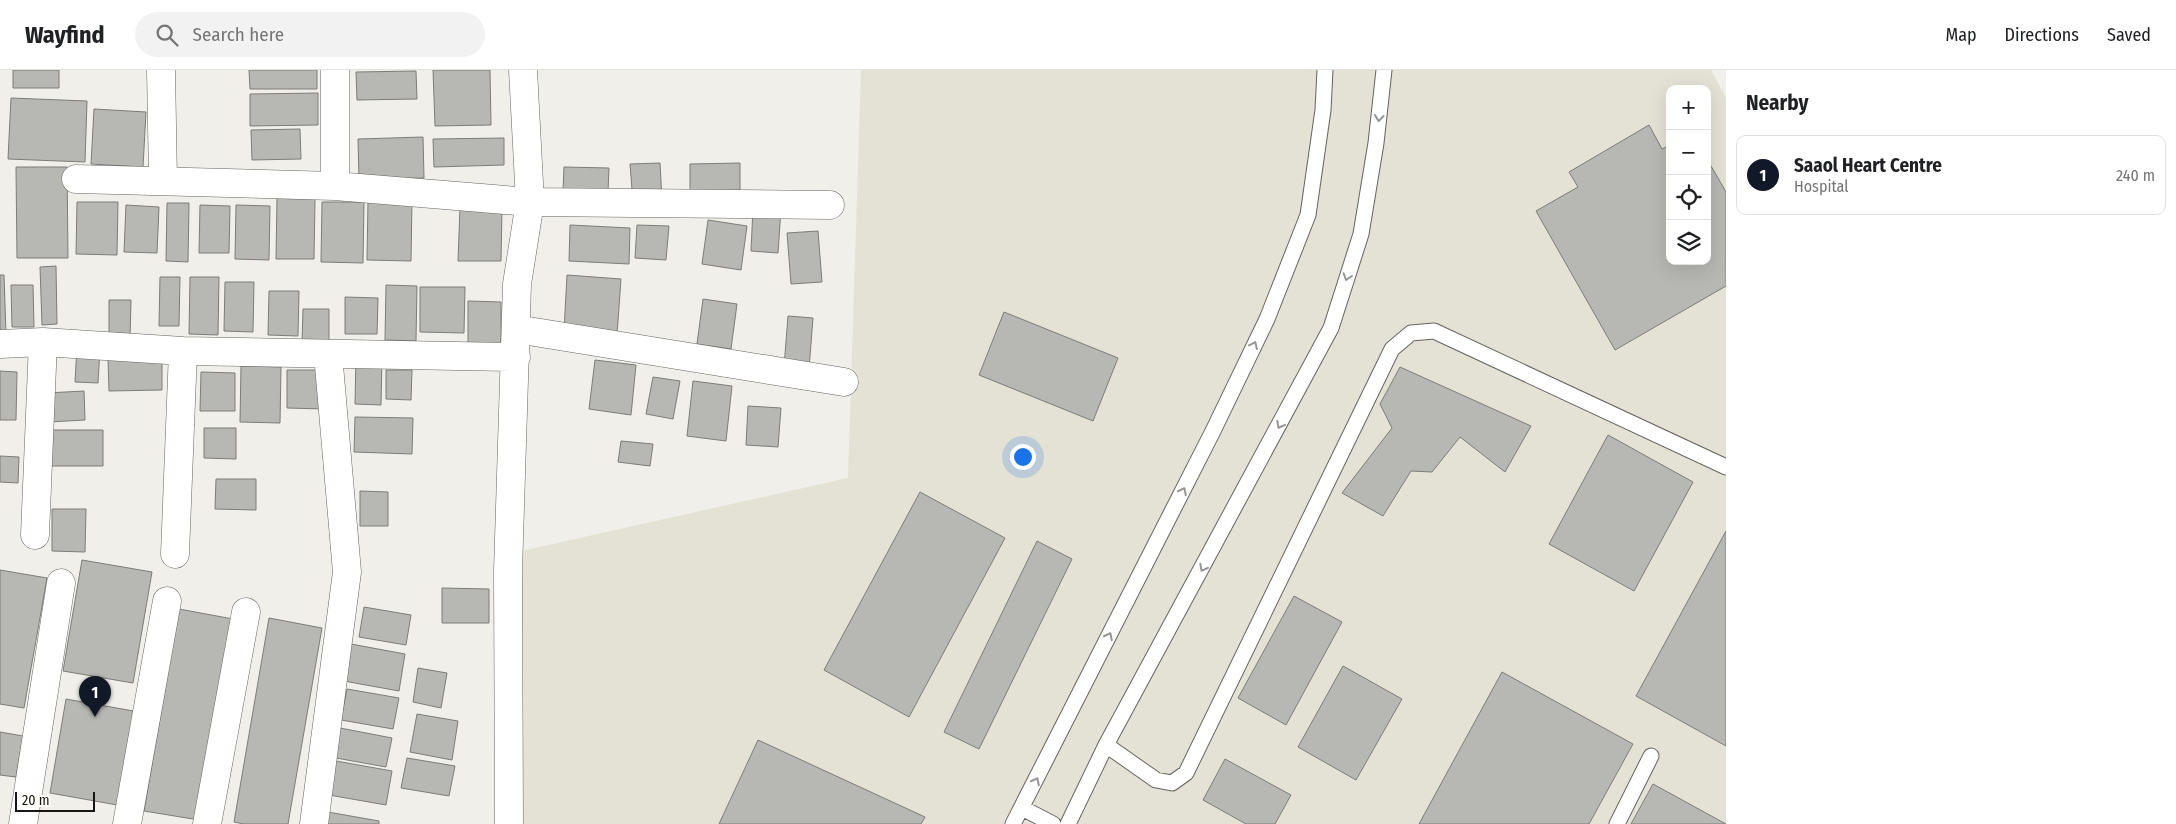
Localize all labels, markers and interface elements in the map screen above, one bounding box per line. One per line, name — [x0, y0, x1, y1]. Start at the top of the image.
search box — [135, 12, 485, 57]
text: Wayfind — [25, 21, 105, 49]
icon: search — [153, 21, 181, 49]
text: Search here — [193, 23, 284, 46]
text: Map — [1945, 24, 1977, 46]
text: Directions — [2005, 24, 2079, 46]
text: Saved — [2107, 24, 2151, 46]
map controls — [1666, 85, 1711, 265]
button: + — [1666, 85, 1711, 130]
text: Nearby — [1746, 90, 1808, 116]
one-way arrow — [1374, 115, 1385, 123]
button: − — [1666, 130, 1711, 175]
text: Saaol Heart Centre — [1794, 154, 1942, 177]
text: 1 — [1760, 166, 1766, 185]
text: 240 m — [2116, 166, 2155, 185]
button: locate — [1666, 175, 1711, 220]
text: Hospital — [1794, 177, 1849, 196]
button: layers — [1666, 220, 1711, 265]
one-way arrow — [1343, 273, 1353, 281]
one-way arrow — [1248, 341, 1258, 350]
one-way arrow — [1276, 419, 1286, 428]
your location — [1010, 444, 1036, 470]
one-way arrow — [1177, 487, 1187, 496]
one-way arrow — [1199, 562, 1209, 571]
one-way arrow — [1103, 632, 1113, 641]
pin: 1 — [79, 676, 111, 717]
one-way arrow — [1030, 777, 1040, 786]
scale bar — [15, 789, 95, 812]
text: 20 m — [22, 792, 50, 809]

